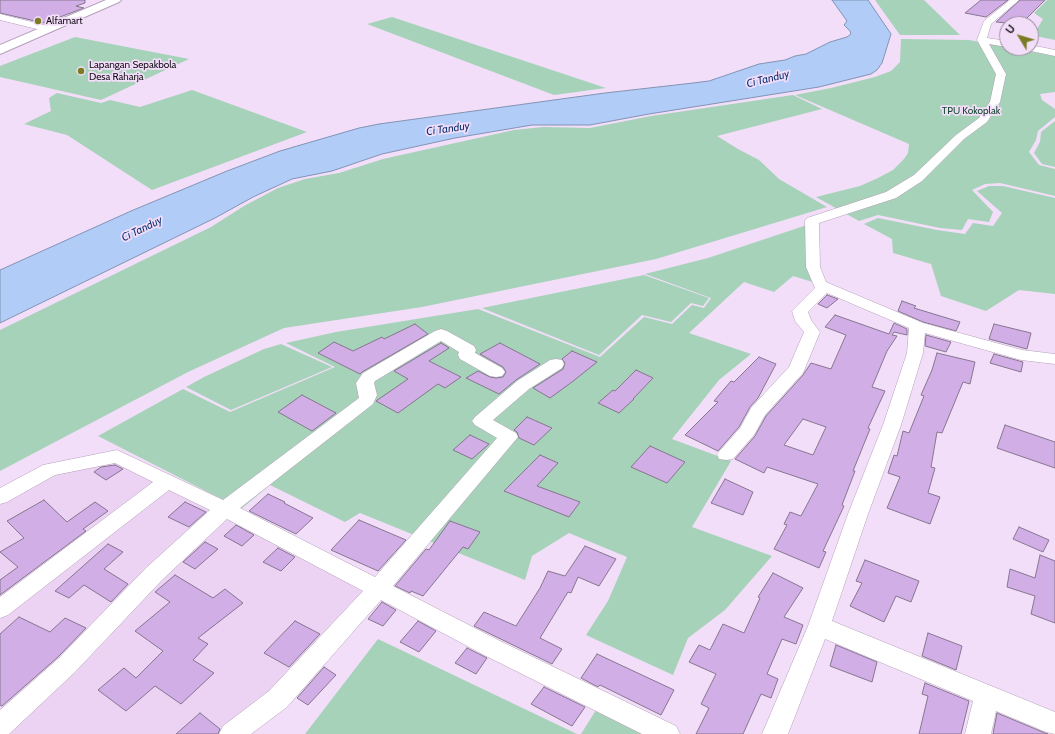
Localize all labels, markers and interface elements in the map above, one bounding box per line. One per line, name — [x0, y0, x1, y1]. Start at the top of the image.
place label: Alfamart — [46, 15, 83, 27]
marker: Alfamart — [33, 16, 43, 26]
north arrow — [999, 16, 1039, 56]
text: U — [1002, 22, 1018, 37]
place label: Lapangan Sepakbola Desa Raharja — [89, 59, 176, 82]
marker: Lapangan Sepakbola Desa Raharja — [76, 66, 86, 76]
water label: Ci Tanduy — [745, 67, 791, 91]
park label: TPU Kokoplak — [942, 105, 1000, 117]
water label: Ci Tanduy — [425, 119, 471, 139]
water label: Ci Tanduy — [119, 213, 165, 245]

